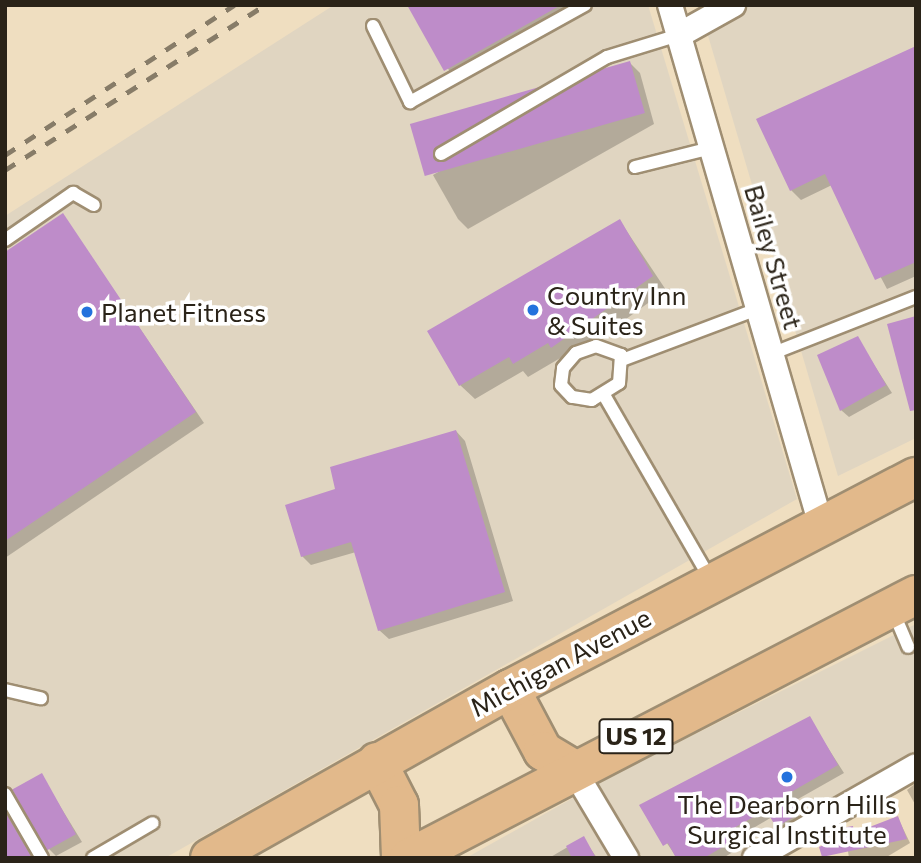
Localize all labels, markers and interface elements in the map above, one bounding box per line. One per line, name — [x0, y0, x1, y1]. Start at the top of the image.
street label: Bailey Street — [738, 181, 810, 333]
place label: Country Inn & Suites — [547, 279, 686, 340]
place label: Planet Fitness — [101, 296, 266, 328]
marker: Country Inn & Suites — [525, 302, 541, 318]
marker: Planet Fitness — [79, 304, 95, 320]
street label: Michigan Avenue — [464, 601, 656, 723]
road number: US 12 — [598, 716, 674, 756]
marker: The Dearborn Hills Surgical Institute — [779, 769, 795, 785]
place label: The Dearborn Hills Surgical Institute — [677, 788, 897, 850]

